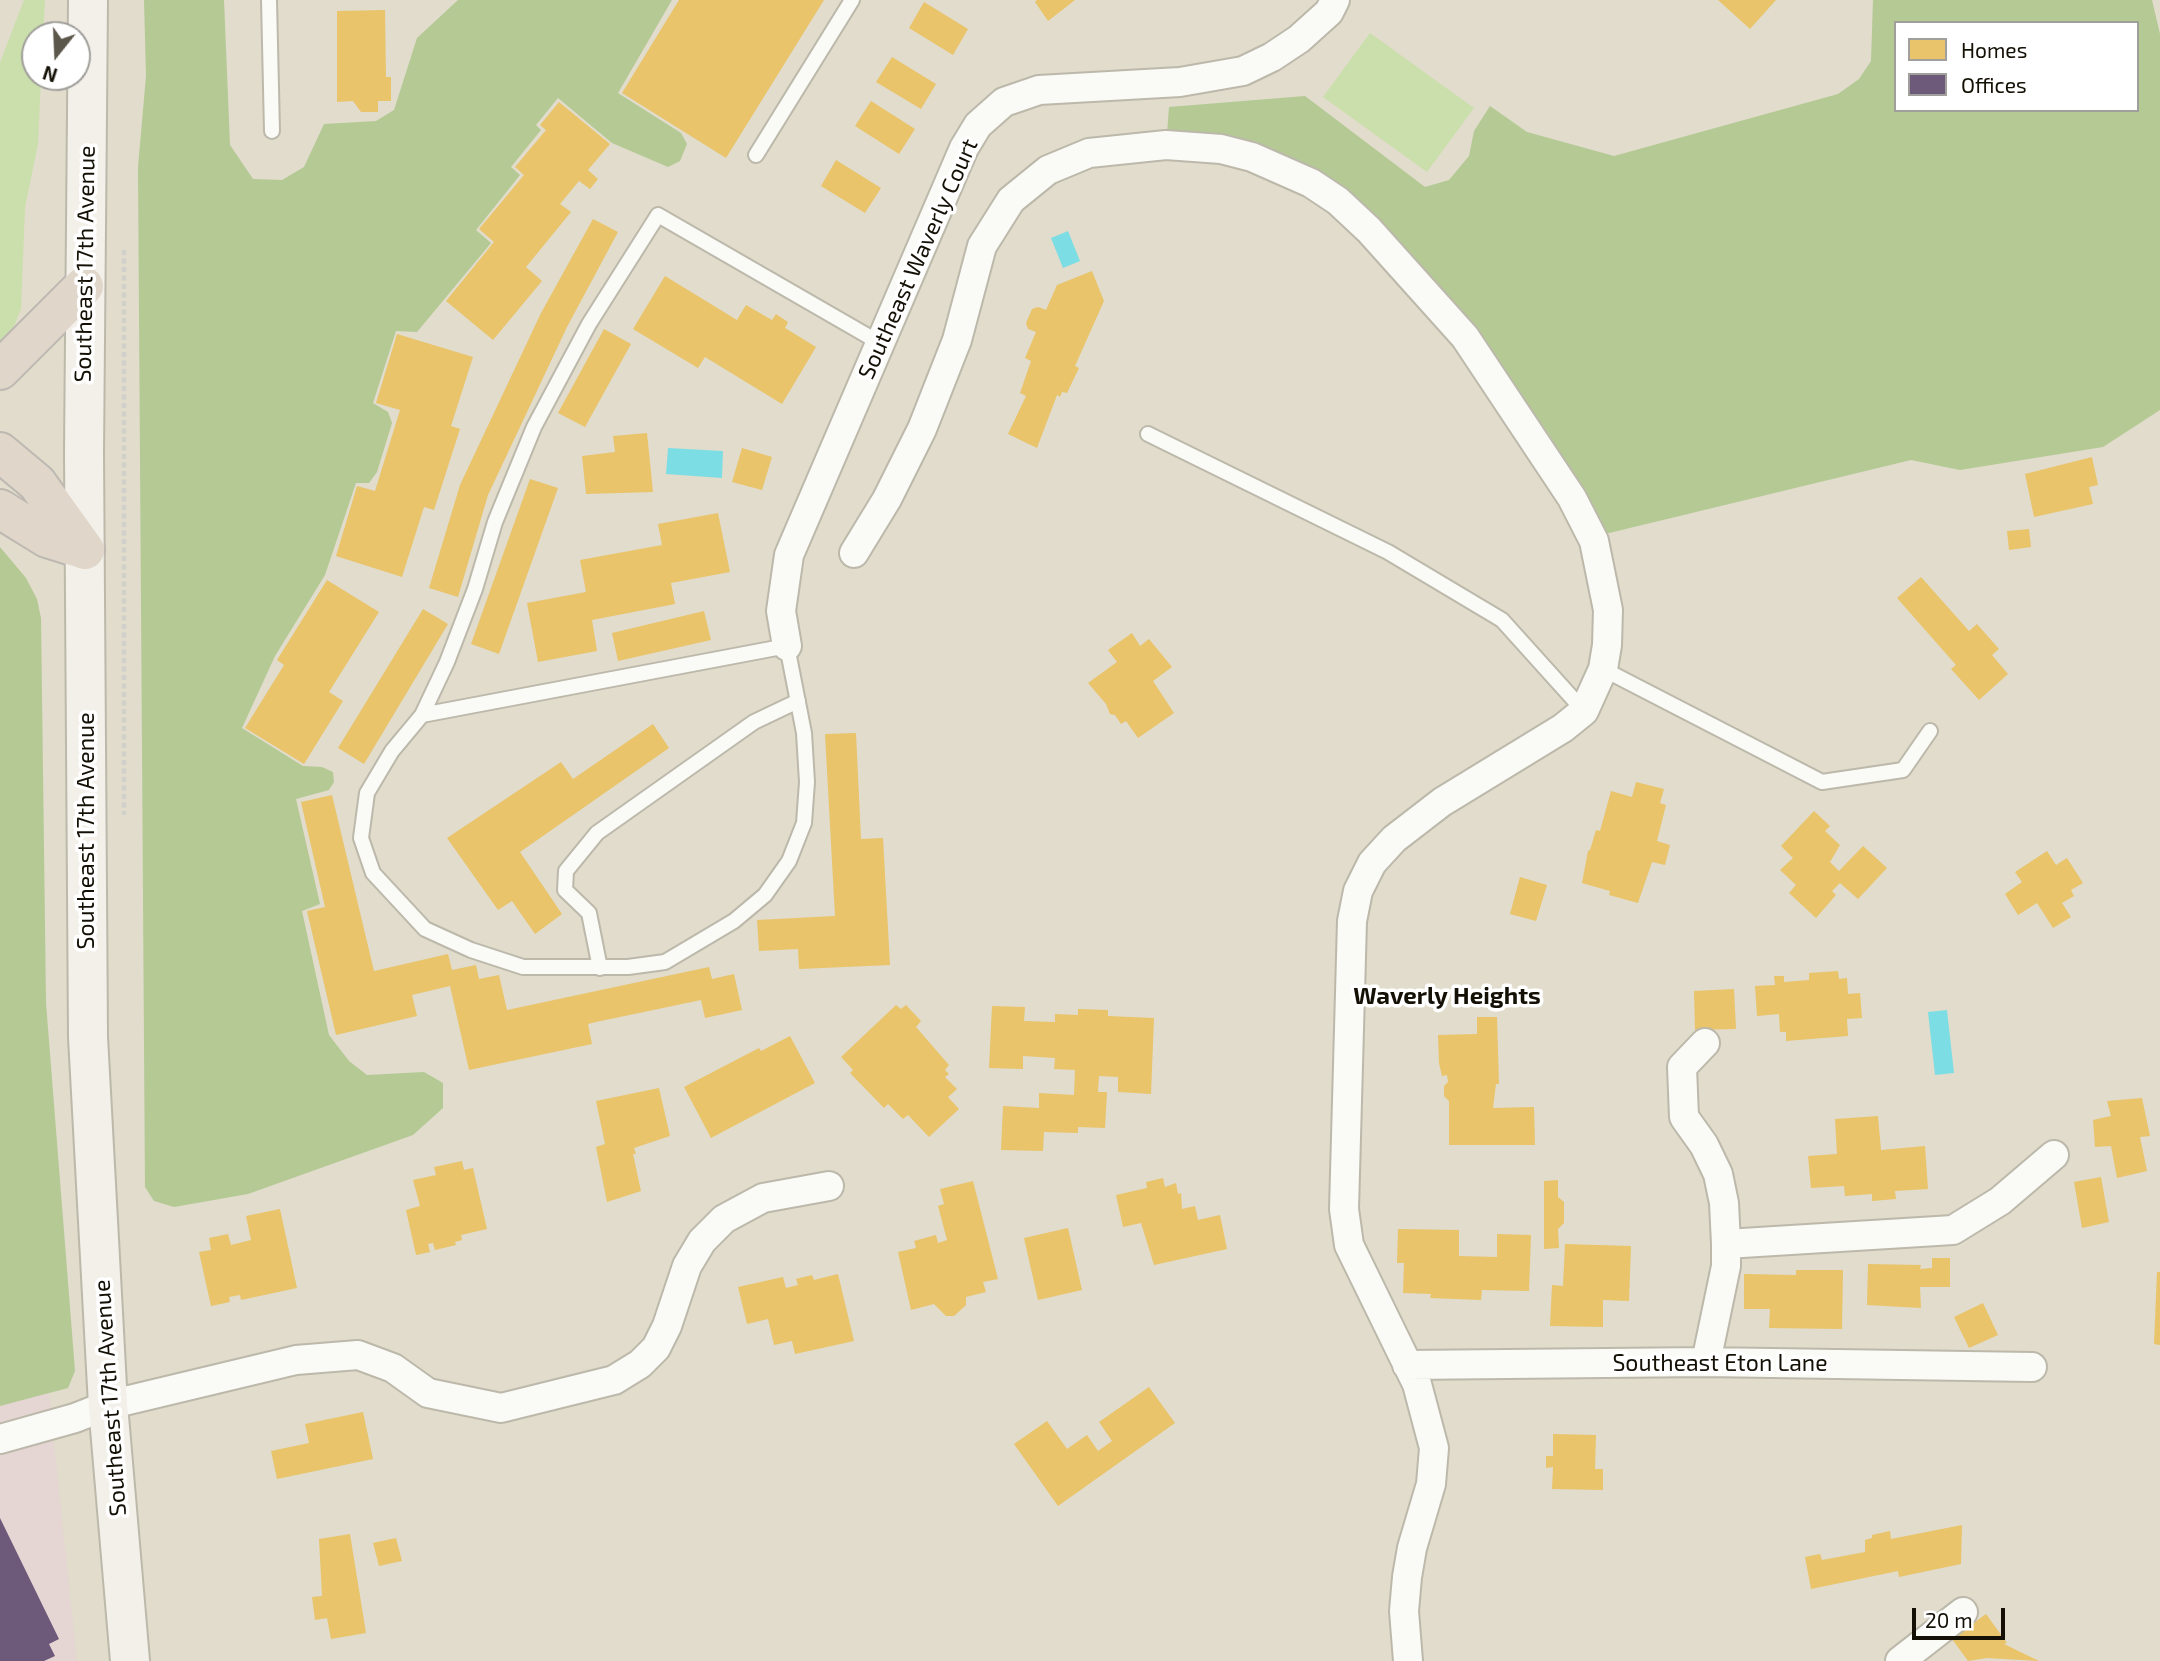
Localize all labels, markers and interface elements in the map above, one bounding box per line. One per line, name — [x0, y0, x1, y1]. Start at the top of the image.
north arrow — [21, 21, 91, 91]
legend — [1894, 21, 2139, 112]
text: Homes — [1961, 37, 2027, 62]
text: N — [40, 61, 60, 88]
text: Offices — [1961, 72, 2027, 97]
street label: Southeast Waverly Court — [852, 134, 984, 384]
street label: Southeast 17th Avenue — [69, 145, 101, 383]
street label: Southeast 17th Avenue — [72, 712, 100, 950]
district label: Waverly Heights — [1353, 982, 1541, 1010]
street label: Southeast 17th Avenue — [88, 1279, 132, 1517]
street label: Southeast Eton Lane — [1612, 1349, 1828, 1377]
scale bar — [1915, 1594, 2008, 1638]
text: 20 m — [1925, 1607, 1973, 1632]

